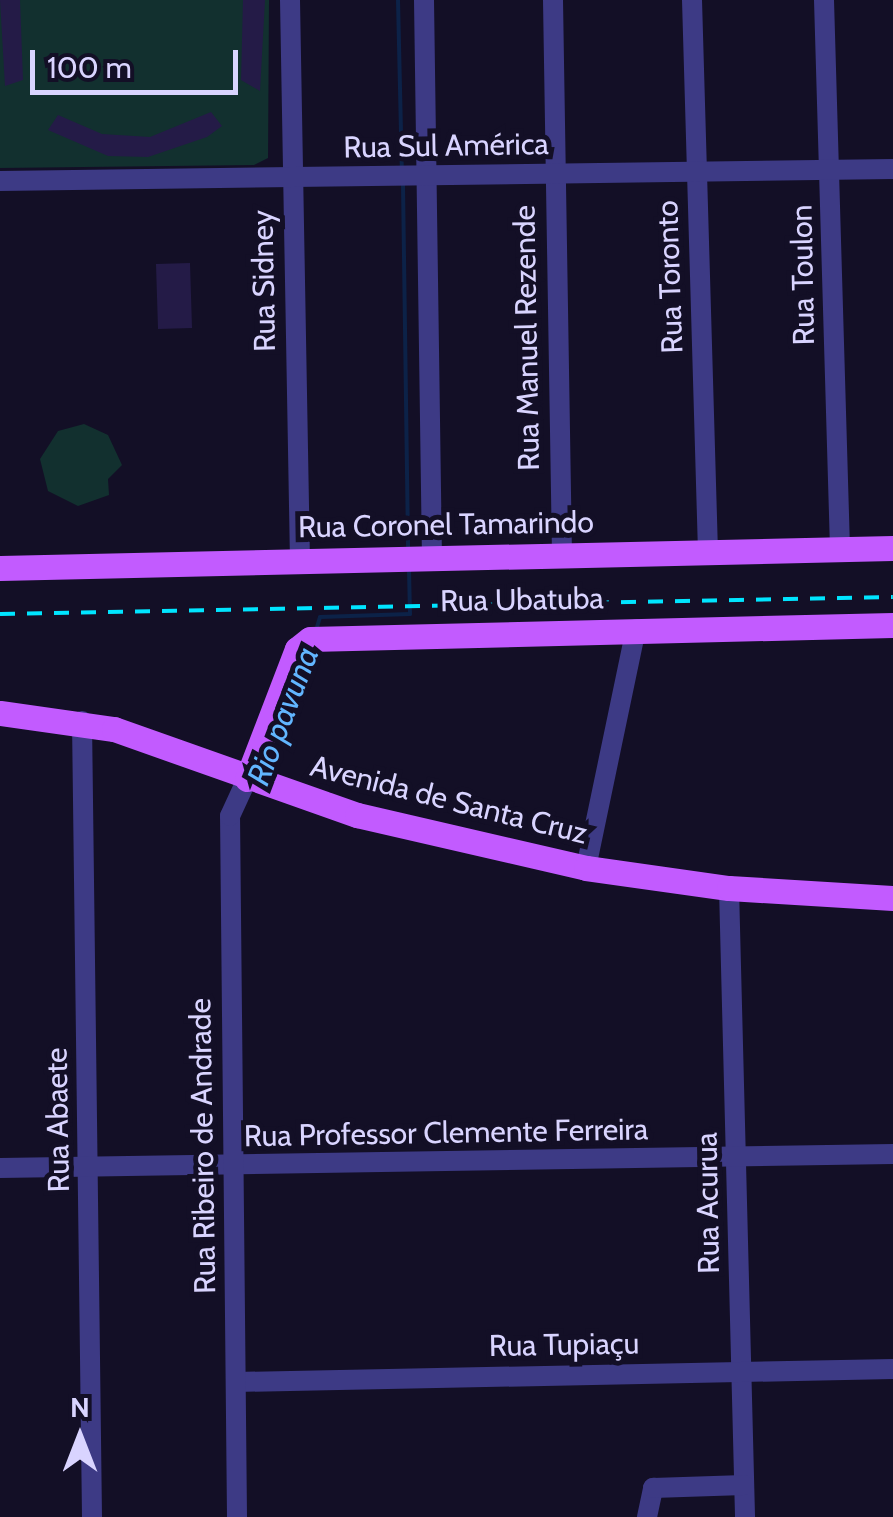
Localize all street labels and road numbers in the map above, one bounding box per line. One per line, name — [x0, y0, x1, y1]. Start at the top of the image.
street label: Rua Sul América — [343, 126, 549, 166]
street label: Rua Toronto — [649, 200, 691, 354]
street label: Rua Toulon — [784, 204, 822, 346]
street label: Rua Manuel Rezende — [507, 205, 547, 471]
street label: Rua Sidney — [245, 210, 283, 352]
street label: Rua Coronel Tamarindo — [298, 504, 594, 546]
street label: Rua Ubatuba — [440, 581, 604, 619]
street label: Avenida de Santa Cruz — [307, 748, 591, 852]
street label: Rua Ribeiro de Andrade — [182, 998, 224, 1294]
street label: Rua Abaete — [39, 1047, 77, 1193]
street label: Rua Professor Clemente Ferreira — [244, 1111, 648, 1155]
street label: Rua Acurua — [689, 1132, 727, 1274]
street label: Rua Tupiaçu — [488, 1326, 640, 1364]

